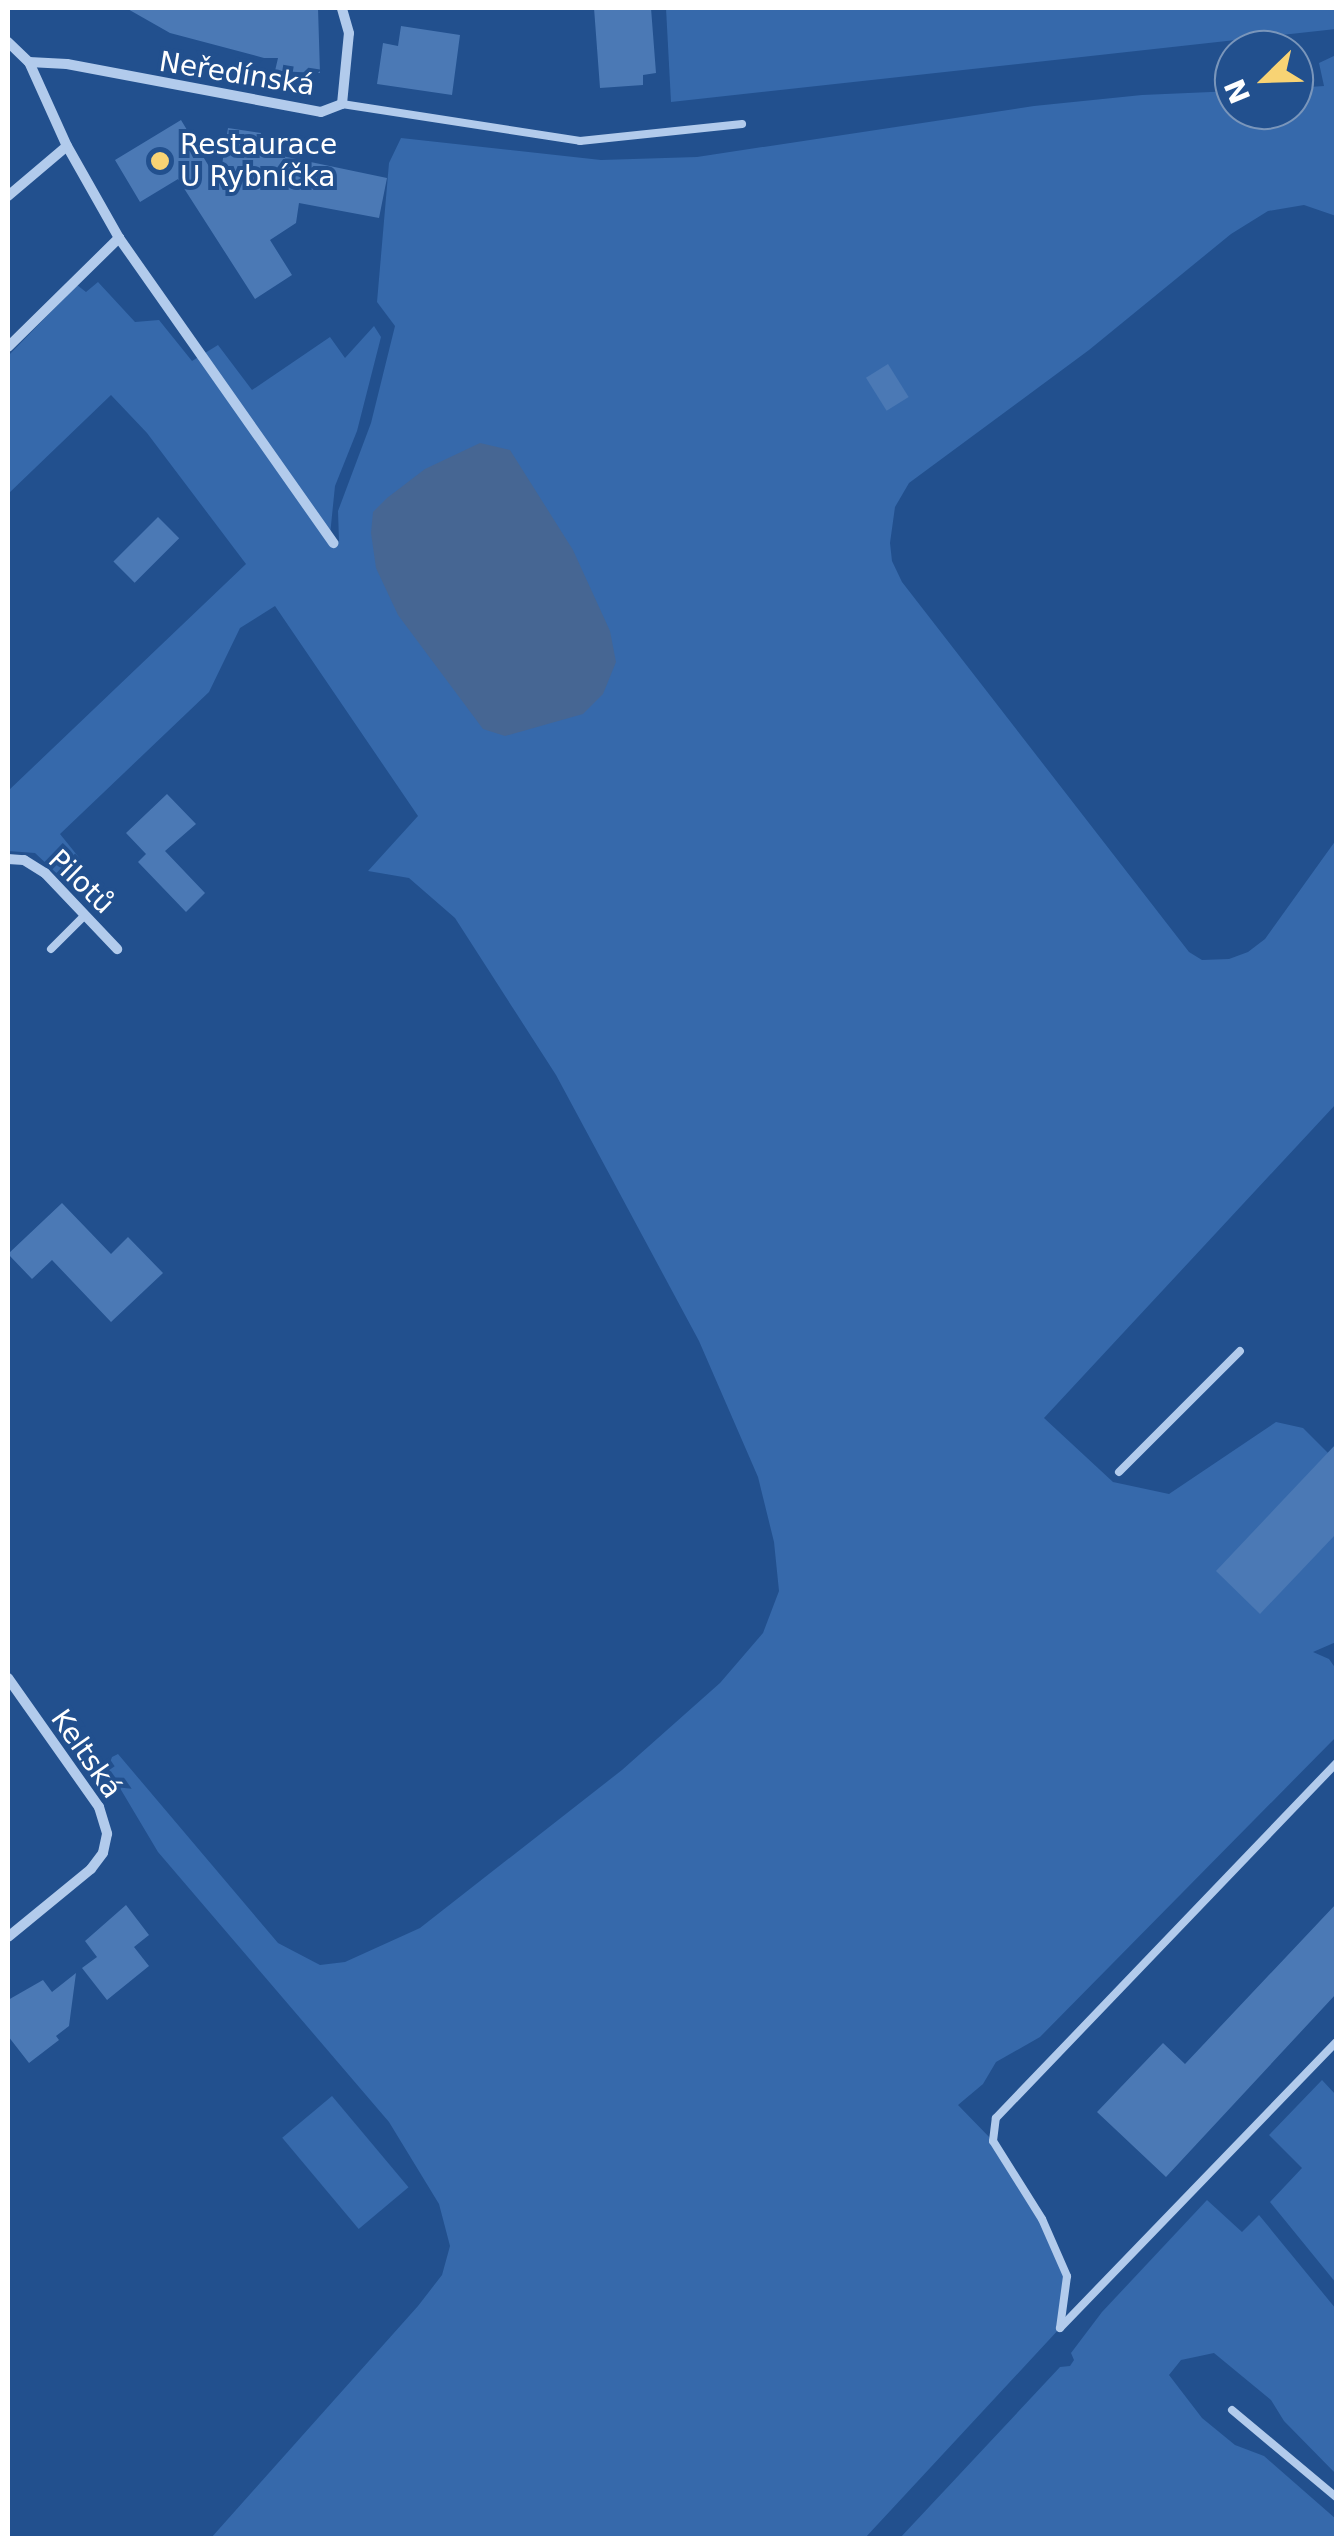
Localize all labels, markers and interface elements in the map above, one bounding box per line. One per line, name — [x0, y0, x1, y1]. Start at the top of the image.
north arrow — [1214, 30, 1314, 130]
street label: Neředínská — [157, 45, 317, 103]
text: N — [1218, 74, 1258, 108]
place label: Restaurace U Rybníčka — [180, 128, 337, 194]
marker: Restaurace U Rybníčka — [149, 150, 171, 172]
street label: Pilotů — [41, 843, 121, 921]
street label: Keltská — [43, 1703, 129, 1805]

